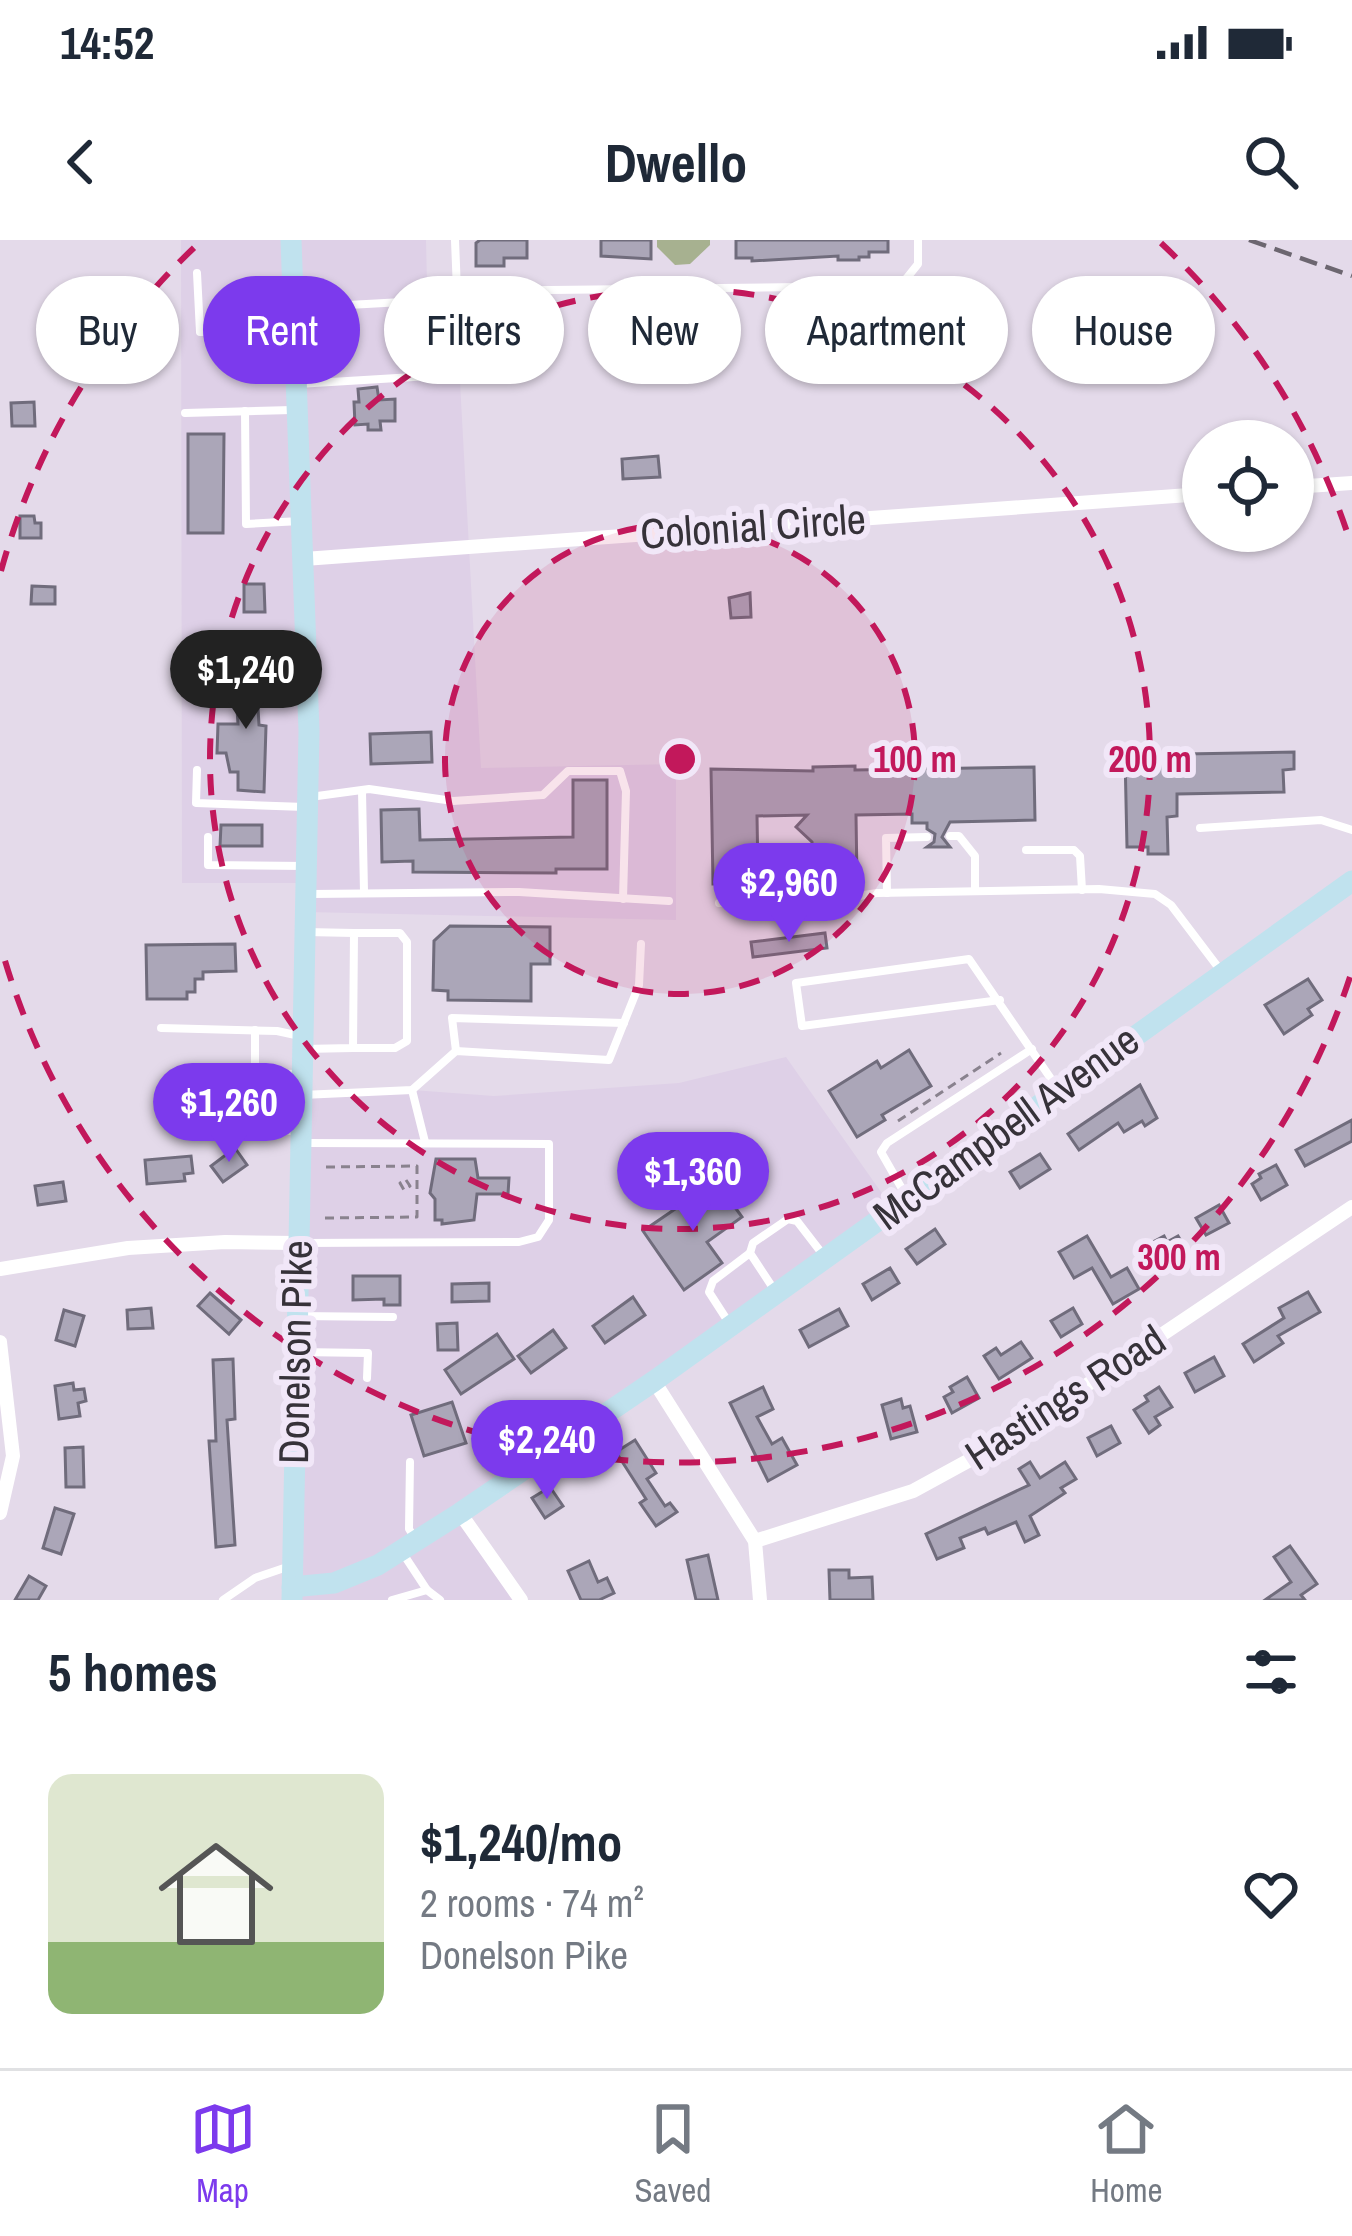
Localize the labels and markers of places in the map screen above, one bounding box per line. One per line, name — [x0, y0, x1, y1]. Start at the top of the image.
pin: $1,240 — [148, 630, 344, 732]
centre of rings — [659, 738, 701, 780]
pin: $2,960 — [691, 843, 887, 945]
pin: $1,260 — [131, 1063, 327, 1165]
pin: $1,360 — [595, 1132, 791, 1234]
pin: $2,240 — [449, 1400, 645, 1502]

